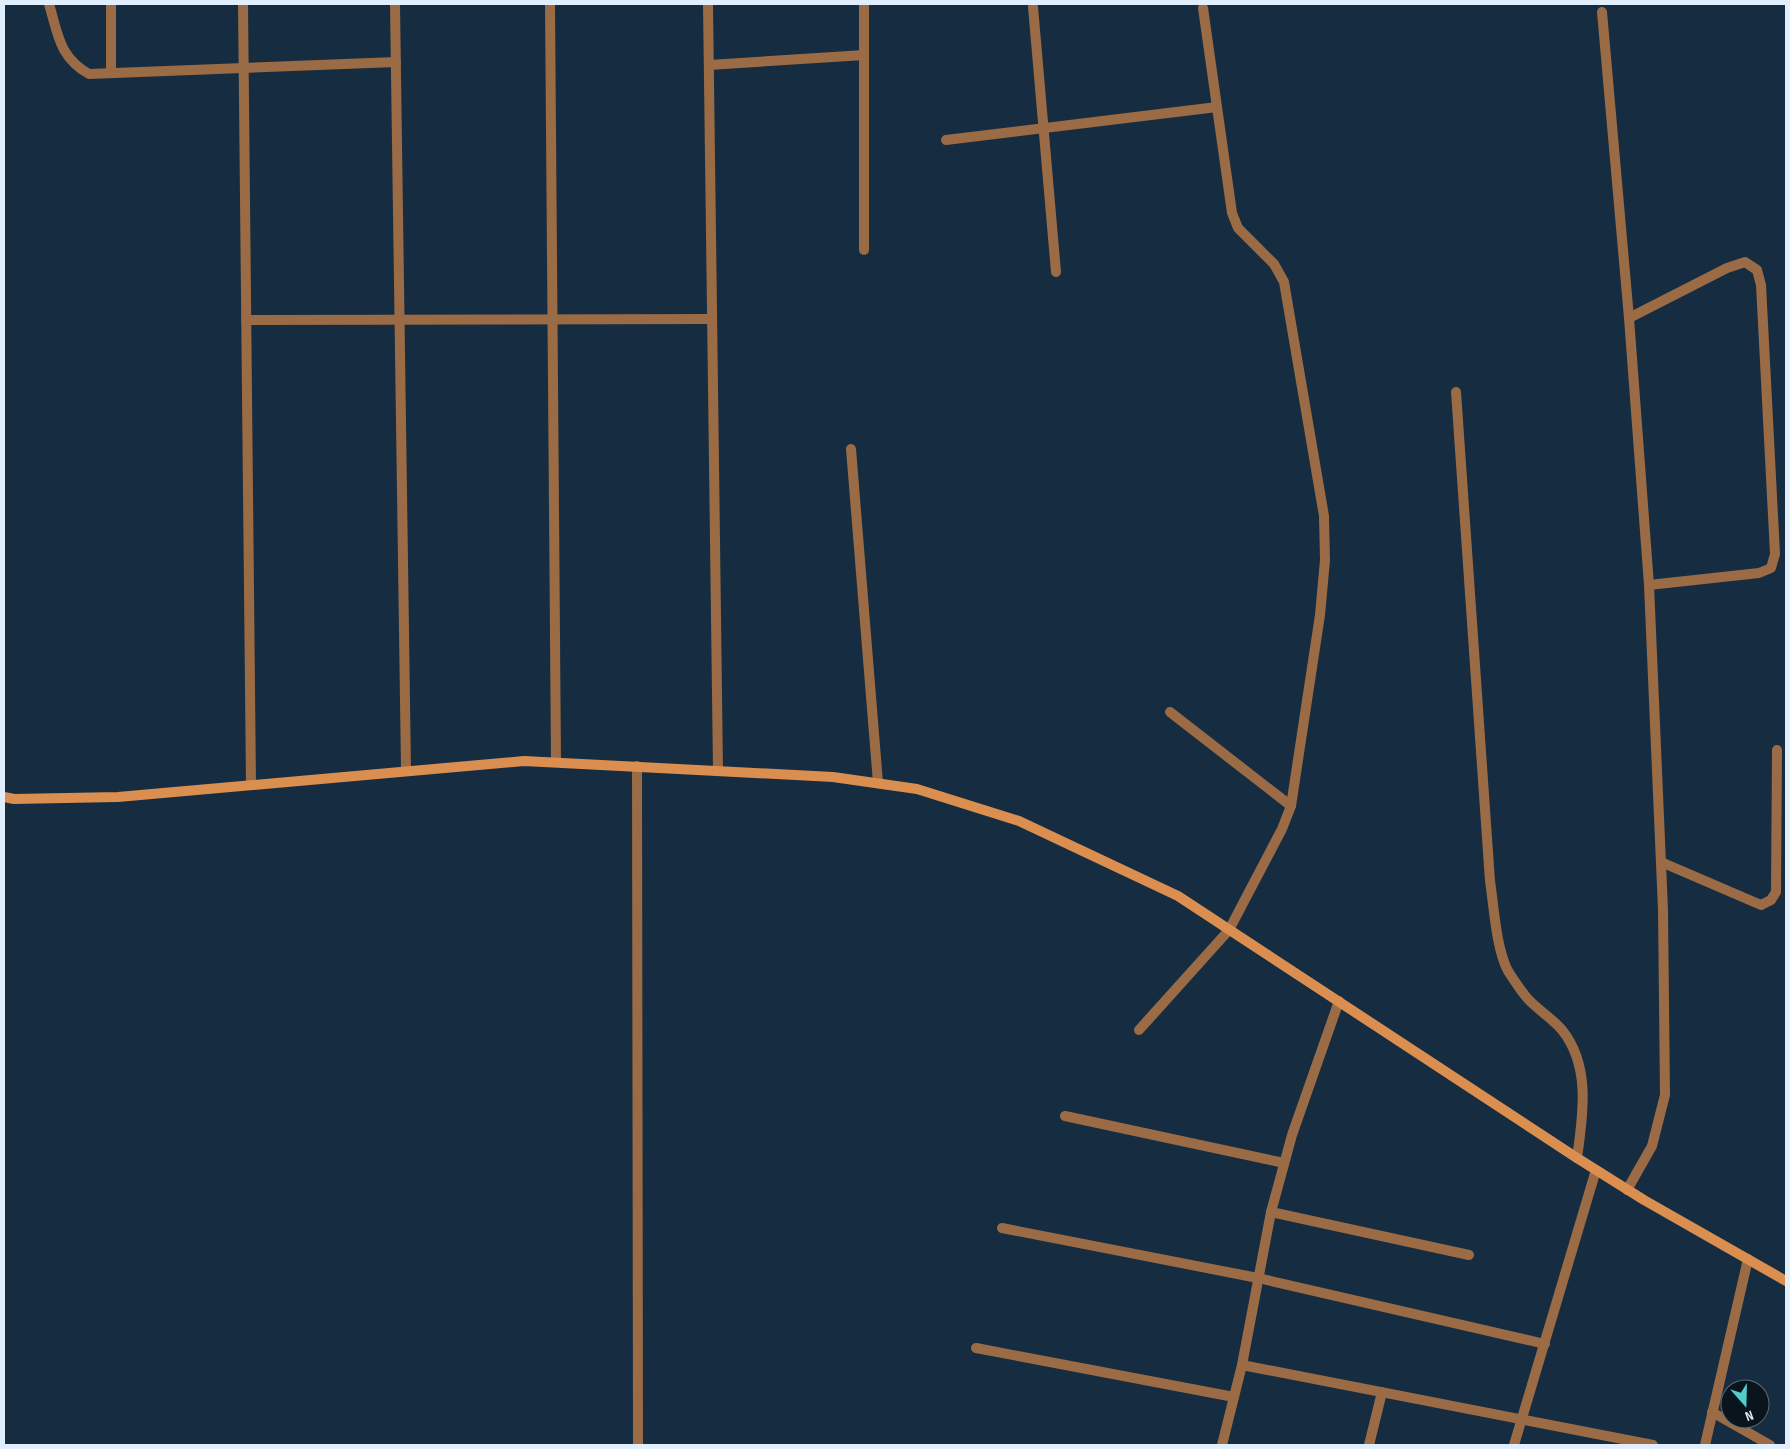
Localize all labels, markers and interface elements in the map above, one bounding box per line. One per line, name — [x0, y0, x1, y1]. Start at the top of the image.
north arrow — [1720, 1379, 1770, 1429]
text: N — [1743, 1406, 1756, 1425]

